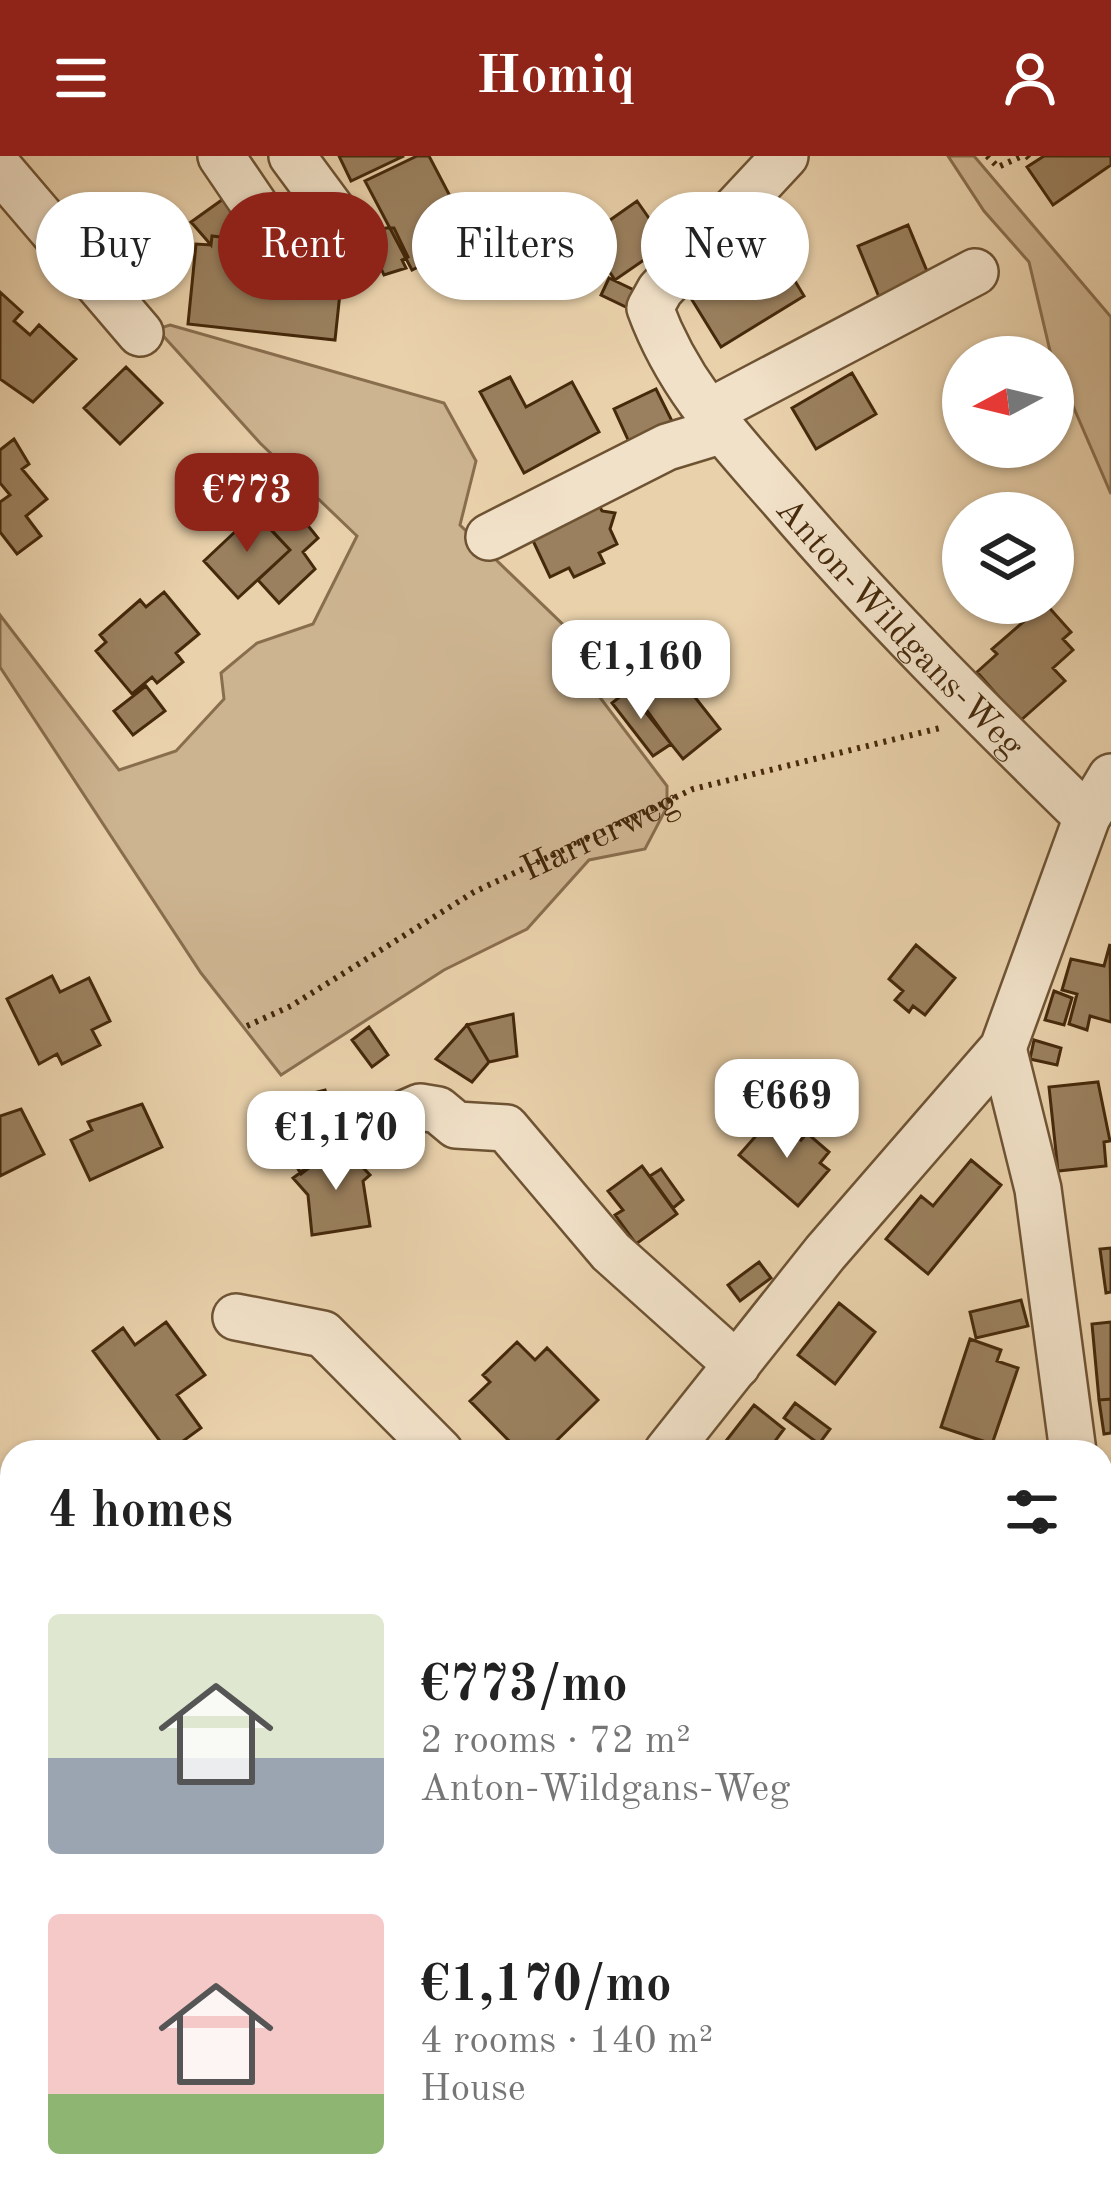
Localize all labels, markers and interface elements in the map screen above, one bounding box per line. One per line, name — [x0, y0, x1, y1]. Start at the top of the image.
icon: menu — [48, 45, 114, 111]
icon: person — [997, 45, 1063, 111]
text: Homiq — [476, 51, 635, 105]
chip: Buy — [36, 192, 194, 300]
chip: Rent — [218, 192, 388, 300]
chip: Filters — [412, 192, 617, 300]
chip: New — [641, 192, 809, 300]
north arrow — [942, 336, 1074, 468]
map controls — [942, 336, 1074, 624]
pin: €773 — [176, 453, 318, 555]
text: €773 — [202, 472, 292, 511]
street label: Anton-Wildgans-Weg — [768, 492, 1029, 766]
button: layers — [942, 492, 1074, 624]
pin: €1,160 — [543, 620, 739, 722]
text: €1,160 — [579, 639, 703, 678]
street label: Harrerweg — [516, 784, 685, 889]
pin: €669 — [716, 1059, 858, 1161]
text: €669 — [742, 1078, 832, 1117]
pin: €1,170 — [238, 1091, 434, 1193]
text: €1,170 — [274, 1110, 398, 1149]
icon: filters — [999, 1479, 1065, 1545]
text: 4 homes — [48, 1487, 233, 1538]
text: €773/mo — [420, 1661, 628, 1712]
icon: home — [144, 1662, 288, 1806]
text: 2 rooms · 72 m² — [420, 1722, 691, 1761]
text: Anton-Wildgans-Weg — [420, 1770, 790, 1809]
text: €1,170/mo — [420, 1961, 672, 2012]
icon: home — [144, 1962, 288, 2106]
text: 4 rooms · 140 m² — [420, 2022, 713, 2061]
text: House — [420, 2070, 526, 2109]

